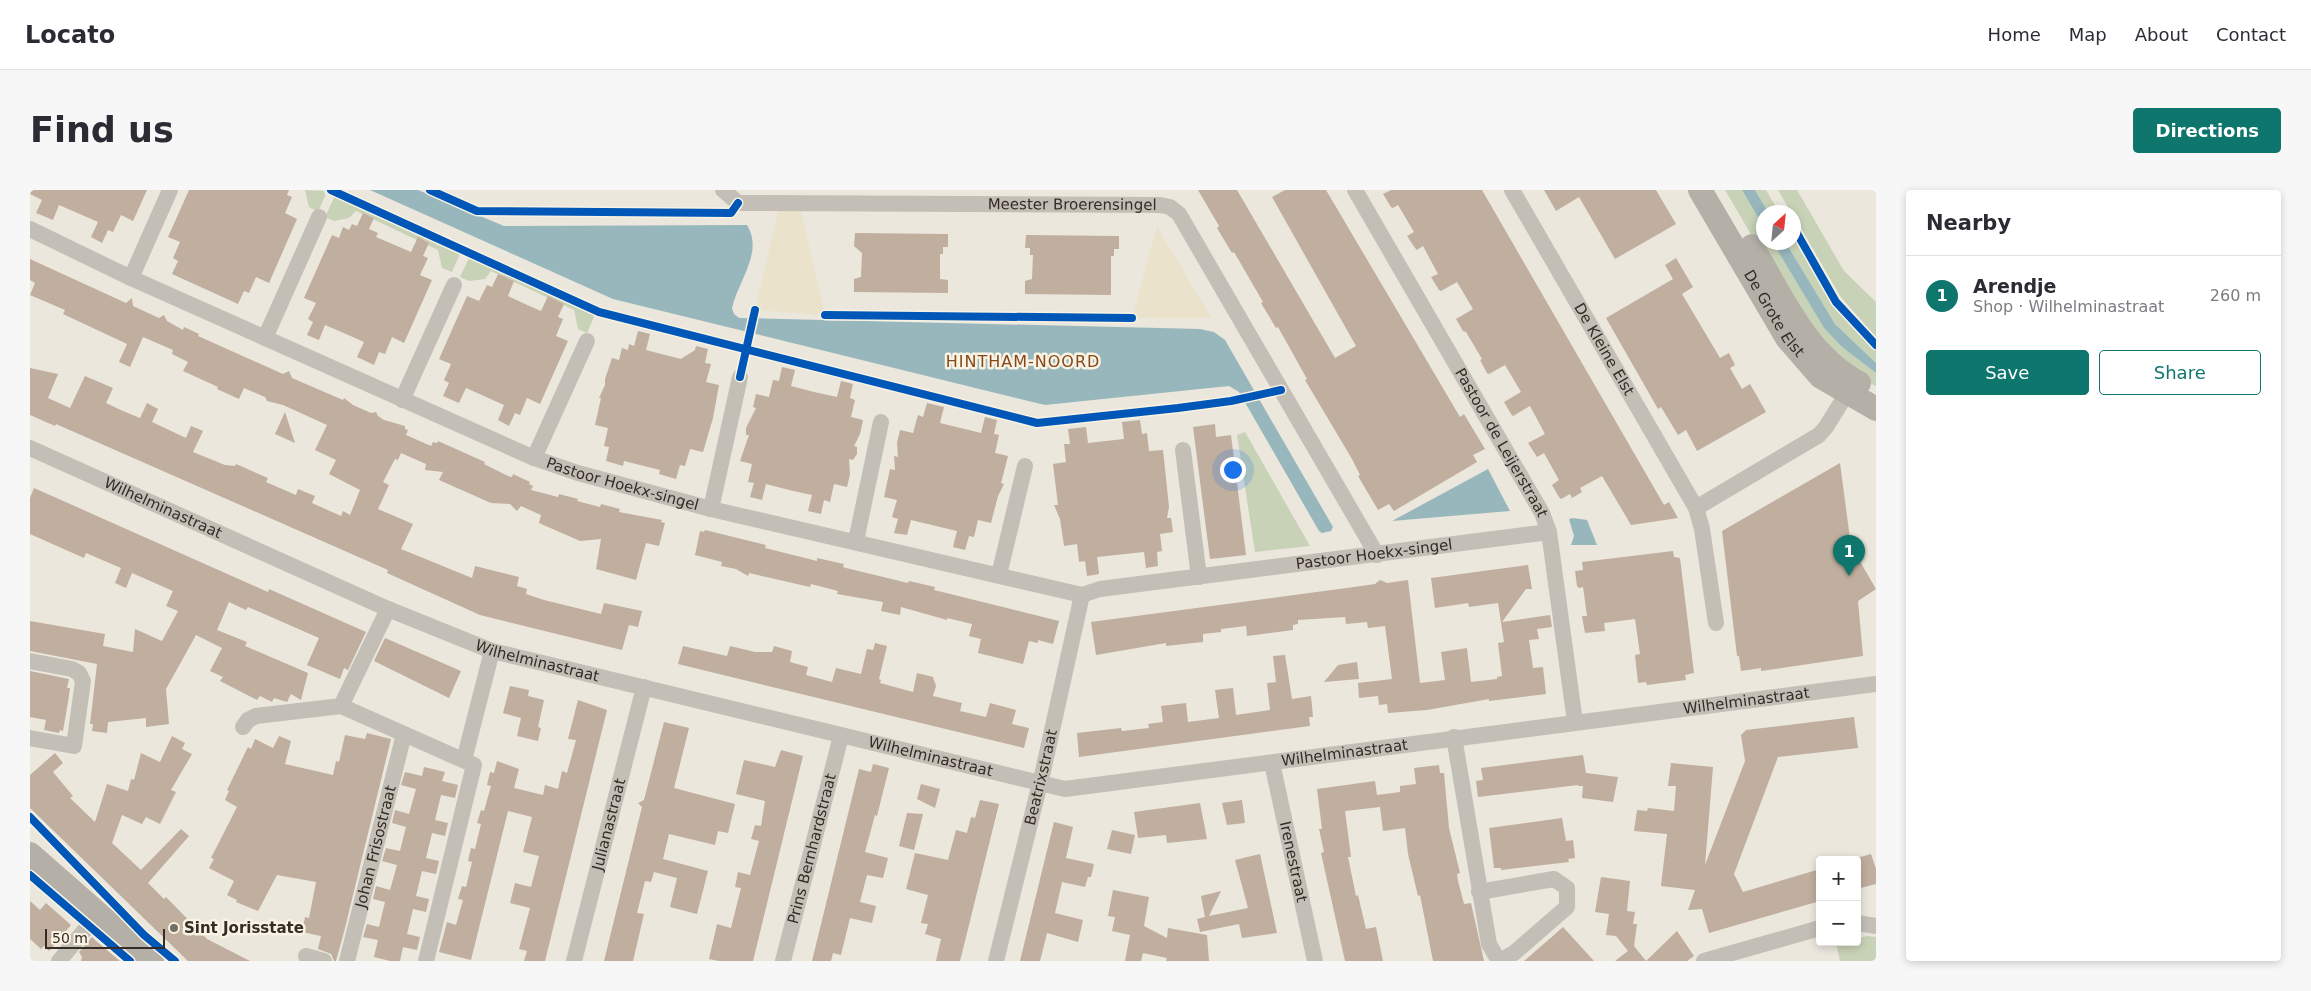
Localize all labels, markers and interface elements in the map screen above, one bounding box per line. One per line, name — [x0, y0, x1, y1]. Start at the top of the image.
text: Locato — [25, 21, 115, 49]
text: Home — [1988, 24, 2041, 45]
text: Map — [2069, 24, 2107, 45]
text: About — [2135, 24, 2188, 45]
text: Contact — [2216, 24, 2286, 45]
button: Directions — [2133, 108, 2281, 153]
text: Find us — [30, 110, 174, 150]
street label: Meester Broerensingel — [988, 195, 1157, 214]
north arrow — [1756, 205, 1801, 250]
text: Nearby — [1926, 211, 2011, 235]
street label: De Grote Elst — [1740, 267, 1808, 361]
text: Arendje — [1973, 275, 2057, 297]
text: 1 — [1936, 286, 1948, 305]
text: 260 m — [2210, 286, 2261, 305]
text: Shop · Wilhelminastraat — [1973, 297, 2164, 316]
street label: De Kleine Elst — [1570, 300, 1638, 399]
button: Save — [1926, 350, 2089, 395]
button: Share — [2099, 350, 2261, 395]
district label: HINTHAM-NOORD — [946, 352, 1100, 371]
street label: Pastoor de Leijerstraat — [1451, 365, 1552, 519]
street label: Pastoor Hoekx-singel — [544, 454, 701, 514]
your location — [1220, 457, 1246, 483]
street label: Wilhelminastraat — [101, 474, 225, 542]
street label: Pastoor Hoekx-singel — [1295, 535, 1453, 573]
pin: 1 — [1833, 535, 1865, 576]
street label: Wilhelminastraat — [472, 636, 601, 686]
street label: Wilhelminastraat — [1682, 684, 1811, 718]
street label: Beatrixstraat — [1021, 728, 1061, 827]
street label: Wilhelminastraat — [867, 733, 995, 780]
street label: Wilhelminastraat — [1280, 736, 1409, 770]
street label: Prins Bernhardstraat — [784, 771, 840, 926]
street label: Julianastraat — [588, 776, 629, 873]
street label: Johan Frisostraat — [351, 783, 400, 911]
street label: Irenestraat — [1276, 820, 1311, 904]
map controls — [1816, 856, 1861, 946]
button: + — [1816, 856, 1861, 901]
button: − — [1816, 901, 1861, 946]
place label: Sint Jorisstate — [184, 919, 304, 937]
marker: Sint Jorisstate — [168, 922, 180, 934]
scale bar — [45, 926, 165, 949]
text: 50 m — [52, 930, 88, 946]

